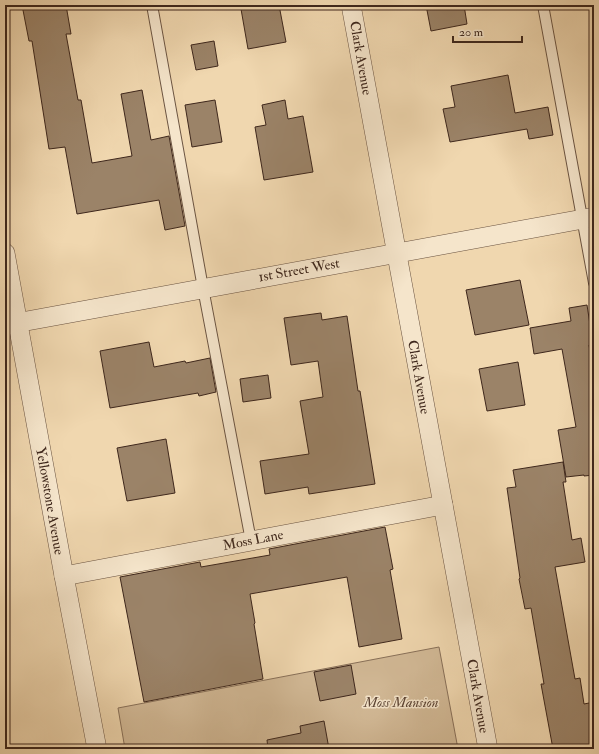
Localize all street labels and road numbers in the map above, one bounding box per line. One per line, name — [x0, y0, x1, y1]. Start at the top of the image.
street label: Clark Avenue — [346, 20, 376, 97]
street label: 1st Street West — [257, 254, 341, 286]
street label: Clark Avenue — [404, 339, 434, 416]
street label: Yellowstone Avenue — [32, 446, 68, 556]
street label: Moss Lane — [221, 526, 285, 554]
street label: Clark Avenue — [463, 658, 493, 735]

